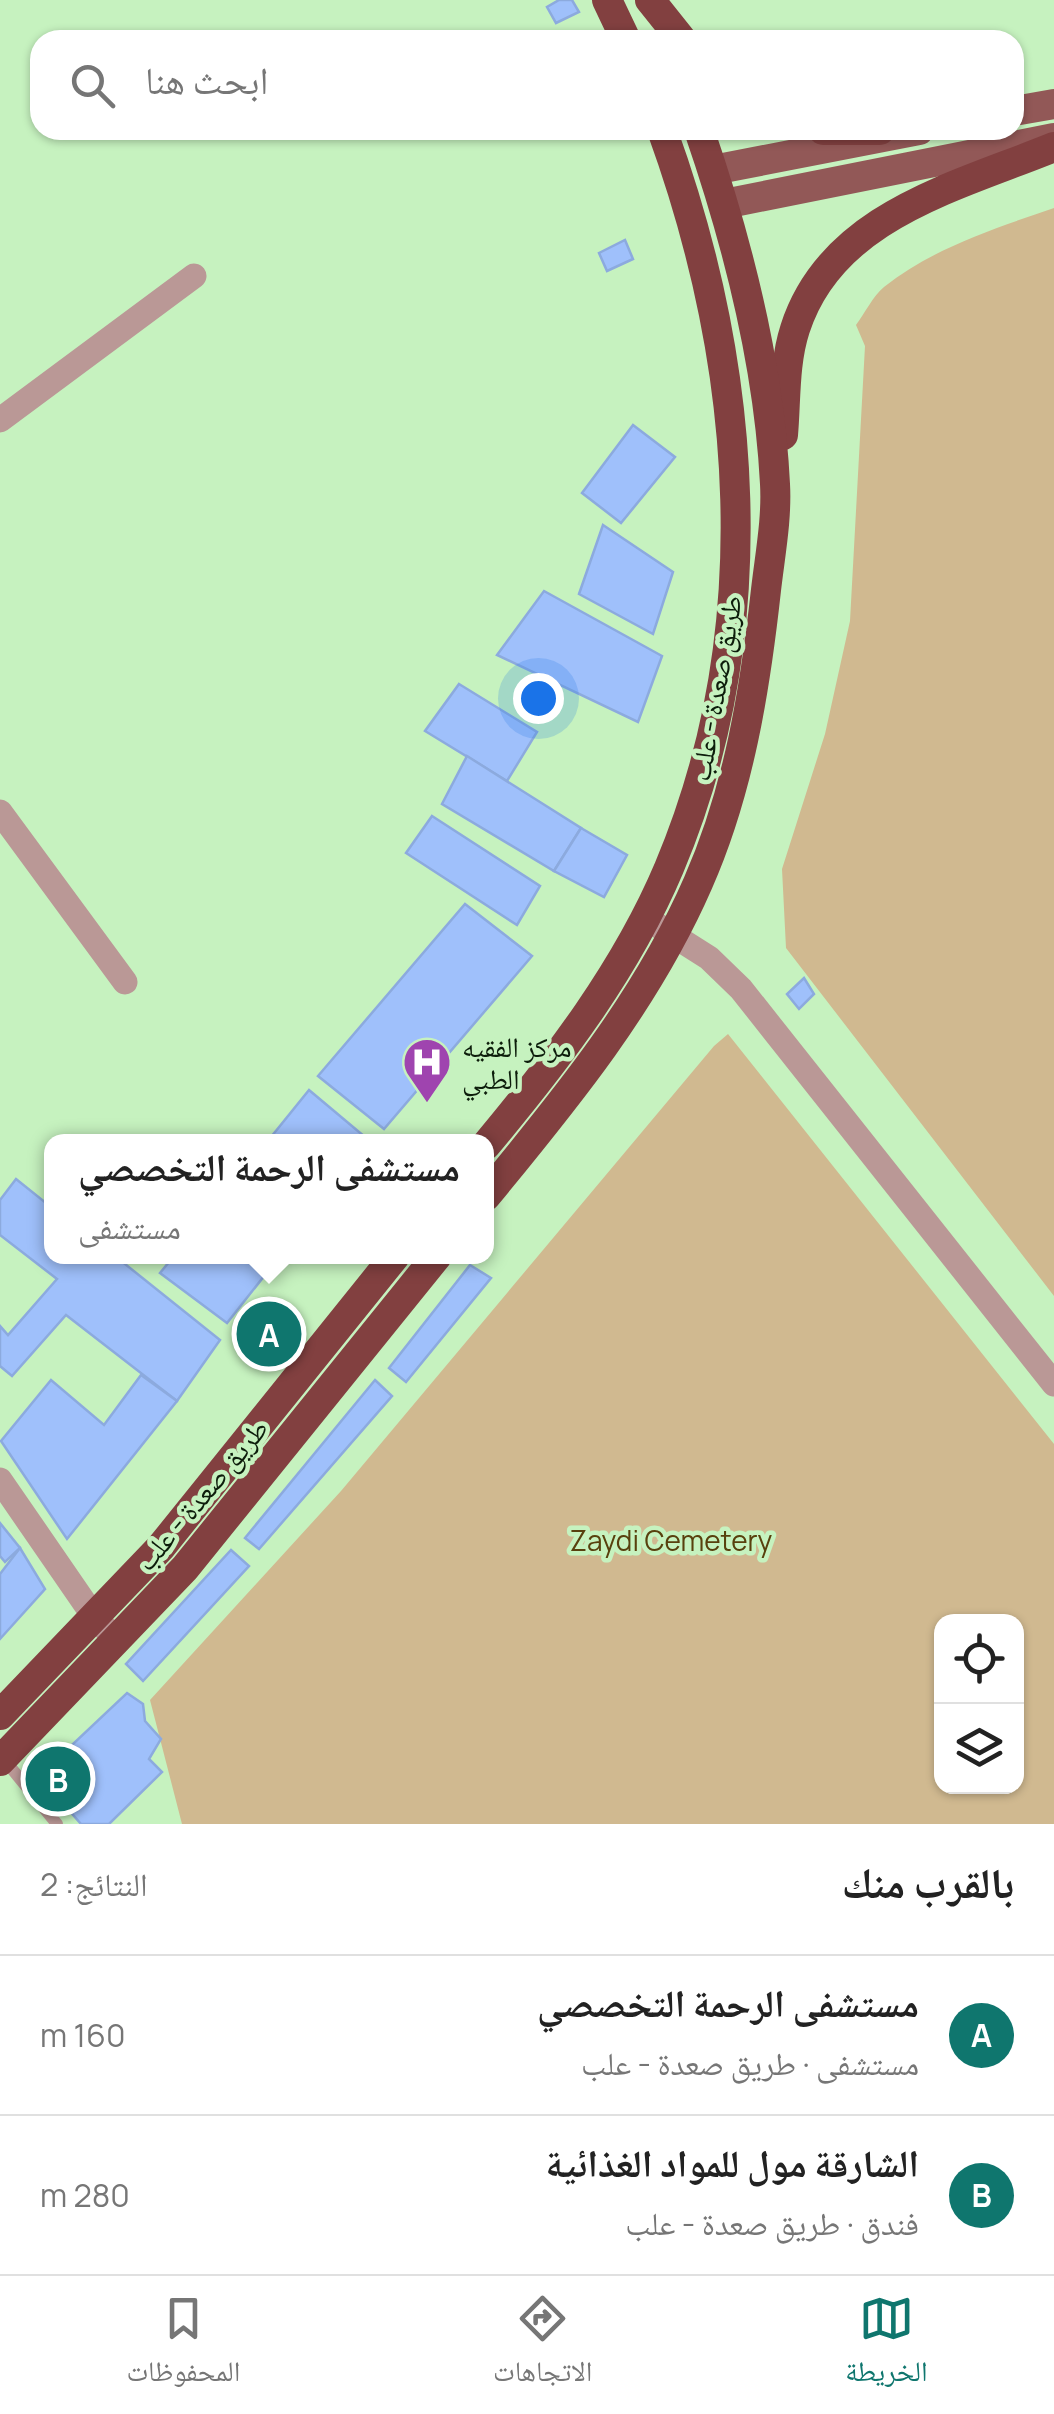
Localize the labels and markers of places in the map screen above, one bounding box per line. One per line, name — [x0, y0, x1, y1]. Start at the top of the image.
place label: مركز الفقيه الطبي — [462, 1027, 572, 1102]
hospital icon: مركز الفقيه الطبي — [401, 1036, 453, 1104]
pin: A — [236, 1296, 302, 1372]
pin: B — [26, 1742, 90, 1816]

